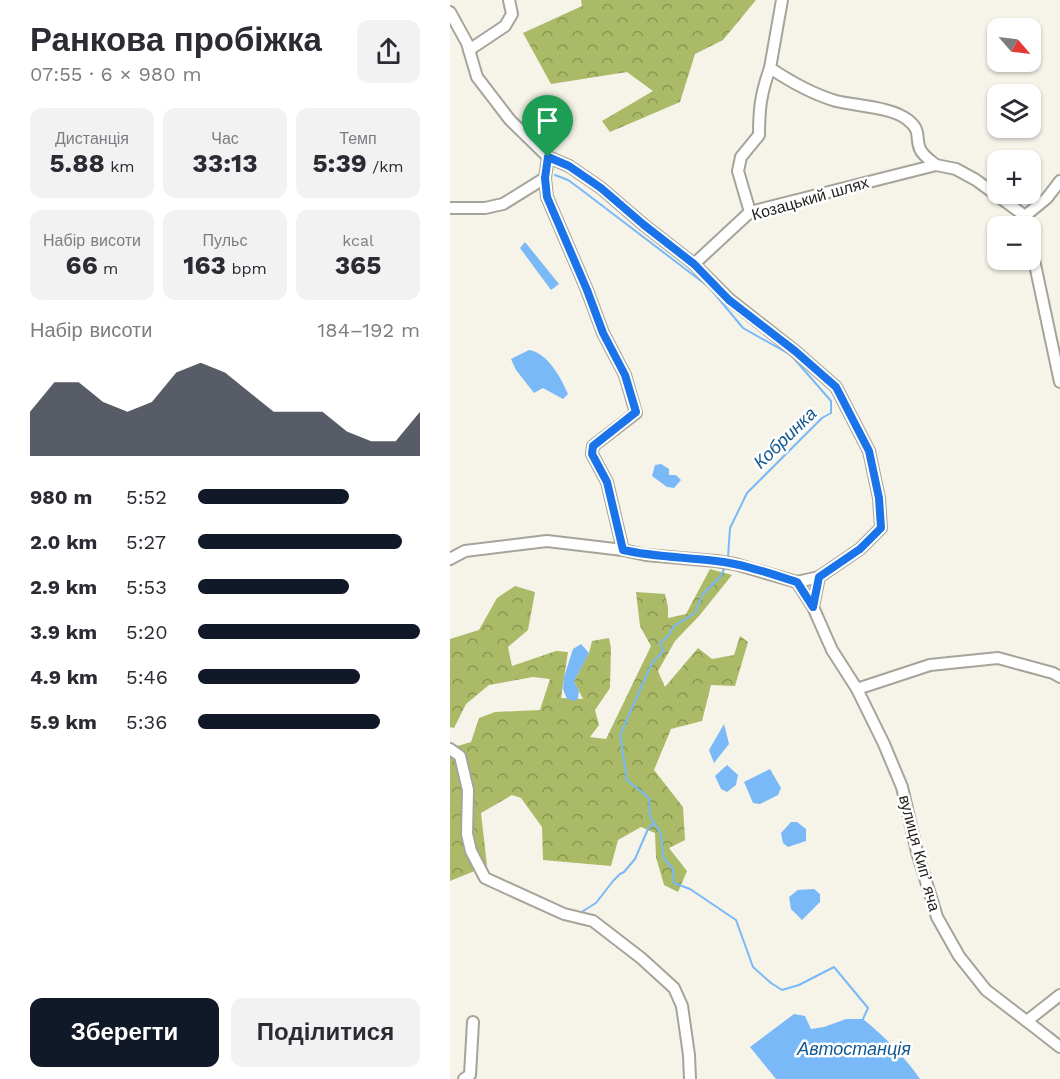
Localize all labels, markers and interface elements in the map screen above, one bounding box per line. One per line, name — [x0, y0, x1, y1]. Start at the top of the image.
north arrow — [987, 18, 1041, 72]
map controls — [987, 18, 1041, 270]
text: Ранкова пробіжка — [30, 20, 322, 59]
button: share — [357, 20, 420, 83]
text: 07:55 · 6 × 980 m — [30, 62, 201, 86]
button: layers — [987, 84, 1041, 138]
pin — [522, 95, 573, 157]
icon: arrive — [531, 104, 564, 137]
text: Дистанція — [55, 129, 129, 148]
text: Час — [211, 129, 239, 148]
text: Темп — [339, 129, 377, 148]
text: 5.88 — [49, 148, 105, 178]
text: 33:13 — [192, 148, 258, 178]
text: 5:39 — [312, 148, 367, 178]
button: + — [987, 150, 1041, 204]
text: km — [105, 157, 135, 176]
text: /km — [367, 157, 404, 176]
street label: Козацький шлях — [749, 173, 871, 224]
button: − — [987, 216, 1041, 270]
text: Набір висоти — [43, 231, 141, 250]
text: Пульс — [203, 231, 247, 250]
text: kcal — [342, 231, 374, 250]
text: 66 — [66, 250, 98, 280]
text: 163 — [183, 250, 226, 280]
text: 365 — [335, 250, 381, 280]
text: m — [98, 259, 118, 278]
text: bpm — [226, 259, 267, 278]
text: Набір висоти — [30, 318, 152, 342]
text: 184–192 m — [318, 318, 420, 342]
water label: Кобринка — [749, 403, 820, 473]
text: 980 m — [30, 485, 92, 509]
text: 5:52 — [126, 485, 167, 509]
text: 2.0 km — [30, 530, 97, 554]
text: 5:27 — [126, 530, 166, 554]
text: 2.9 km — [30, 575, 97, 599]
text: 5:53 — [126, 575, 167, 599]
text: 3.9 km — [30, 620, 97, 644]
text: 5:20 — [126, 620, 168, 644]
text: 4.9 km — [30, 665, 98, 689]
text: 5:46 — [126, 665, 168, 689]
text: 5.9 km — [30, 710, 97, 734]
text: 5:36 — [126, 710, 167, 734]
street label: вулиця Кипʼяча — [895, 793, 944, 914]
button: Зберегти — [30, 998, 219, 1067]
button: Поділитися — [231, 998, 420, 1067]
water label: Автостанція — [796, 1038, 911, 1059]

